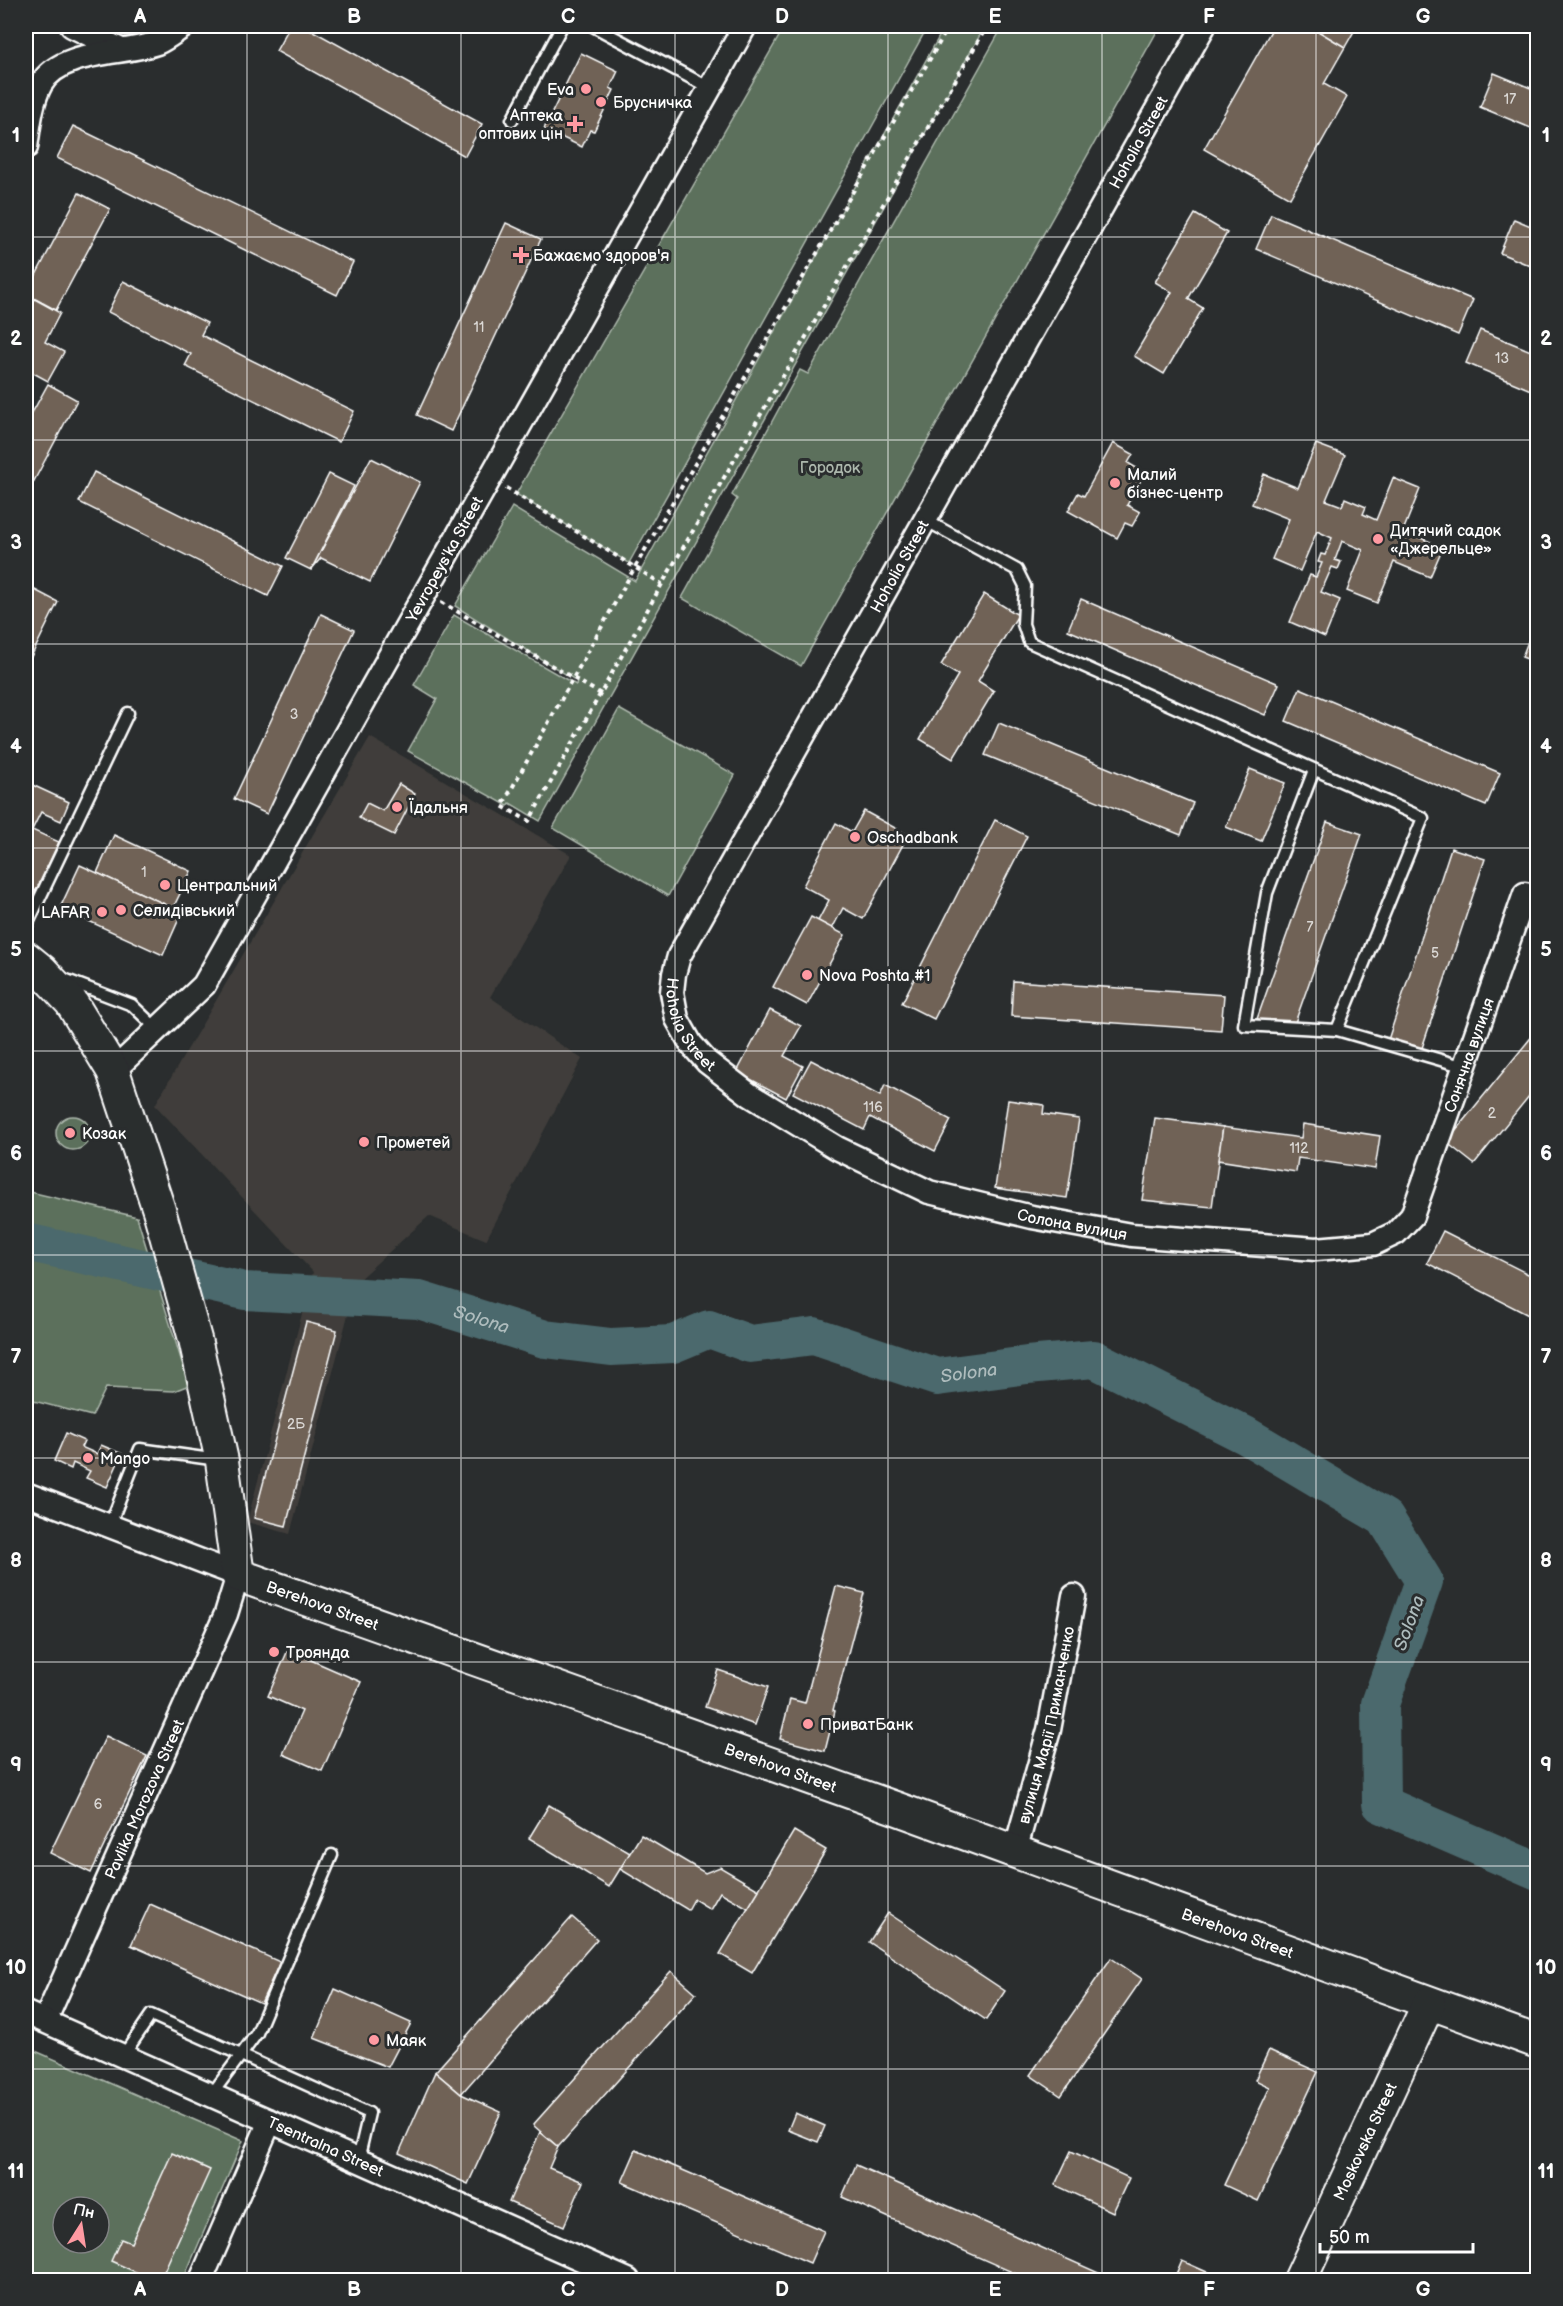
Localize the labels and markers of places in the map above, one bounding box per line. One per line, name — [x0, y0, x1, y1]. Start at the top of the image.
place label: Eva — [547, 81, 574, 100]
marker: Eva — [579, 82, 593, 96]
place label: Брусничка — [613, 94, 693, 113]
marker: Брусничка — [594, 95, 608, 109]
place label: Аптека оптових цін — [479, 107, 564, 144]
marker: Аптека оптових цін — [568, 117, 582, 131]
place label: Бажаємо здоров'я — [533, 247, 670, 266]
marker: Бажаємо здоров'я — [514, 248, 528, 262]
place label: Малий бізнес-центр — [1127, 466, 1223, 503]
marker: Малий бізнес-центр — [1108, 476, 1122, 490]
place label: Дитячий садок «Джерельце» — [1390, 522, 1502, 559]
marker: Дитячий садок «Джерельце» — [1371, 532, 1385, 546]
place label: Їдальня — [408, 797, 468, 818]
marker: Їдальня — [390, 800, 404, 814]
place label: Oschadbank — [867, 829, 958, 848]
marker: Oschadbank — [848, 830, 862, 844]
place label: Центральний — [177, 877, 277, 896]
marker: Центральний — [158, 878, 172, 892]
place label: Селидівський — [133, 902, 235, 921]
marker: Селидівський — [114, 903, 128, 917]
place label: LAFAR — [41, 904, 90, 923]
marker: LAFAR — [95, 905, 109, 919]
place label: Nova Poshta #1 — [819, 967, 930, 986]
marker: Nova Poshta #1 — [800, 968, 814, 982]
place label: Козак — [82, 1125, 127, 1144]
marker: Козак — [63, 1126, 77, 1140]
place label: Прометей — [376, 1134, 450, 1153]
marker: Прометей — [357, 1135, 371, 1149]
place label: Mango — [100, 1450, 150, 1469]
marker: Mango — [81, 1451, 95, 1465]
place label: Троянда — [286, 1644, 350, 1663]
marker: Троянда — [267, 1645, 281, 1659]
place label: ПриватБанк — [820, 1716, 914, 1735]
marker: ПриватБанк — [801, 1717, 815, 1731]
place label: Маяк — [386, 2032, 427, 2051]
marker: Маяк — [367, 2033, 381, 2047]

